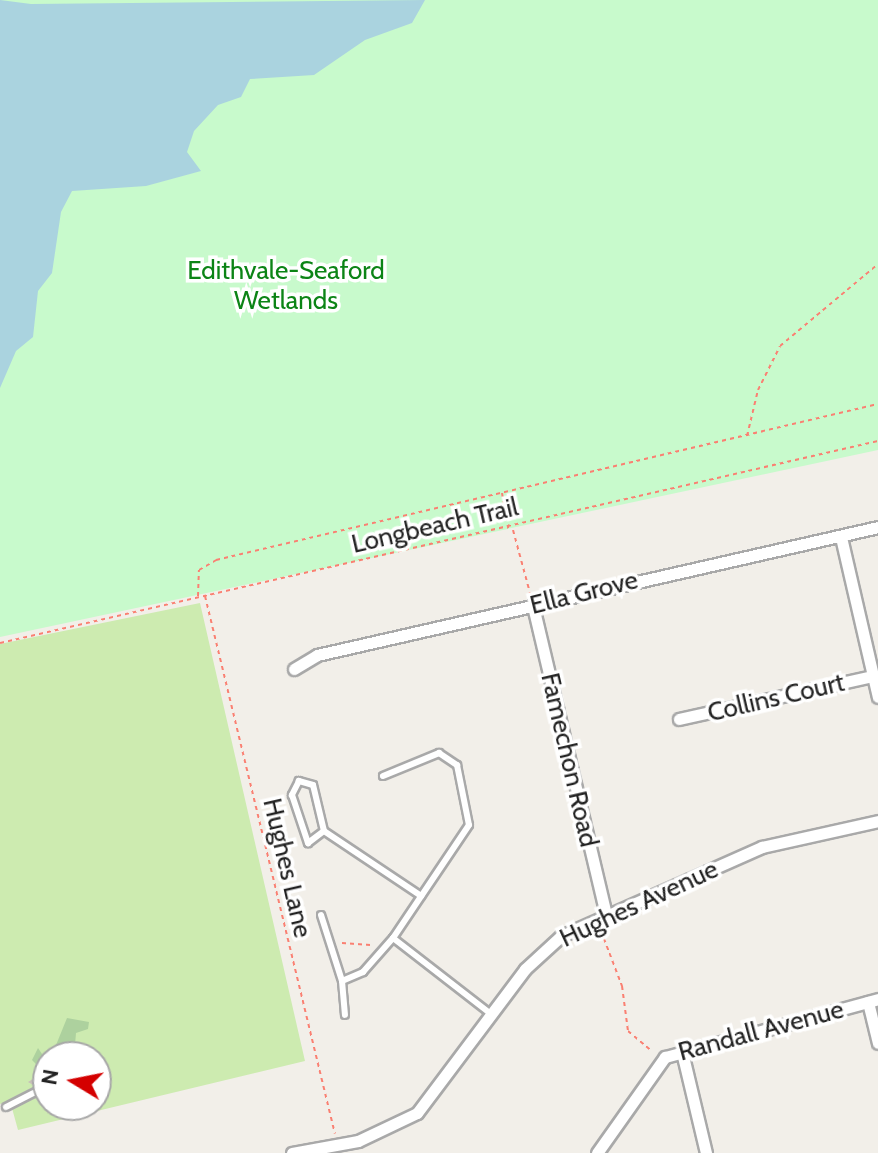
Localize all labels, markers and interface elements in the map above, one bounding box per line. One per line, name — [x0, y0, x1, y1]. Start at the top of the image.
park label: Edithvale-Seaford Wetlands — [187, 255, 385, 316]
street label: Longbeach Trail — [349, 492, 521, 560]
street label: Ella Grove — [527, 565, 641, 621]
street label: Collins Court — [705, 667, 847, 729]
street label: Famechon Road — [534, 670, 604, 850]
street label: Hughes Lane — [256, 795, 318, 941]
street label: Hughes Avenue — [555, 854, 723, 954]
street label: Randall Avenue — [675, 994, 847, 1068]
north arrow — [32, 1041, 112, 1121]
text: N — [35, 1067, 64, 1087]

